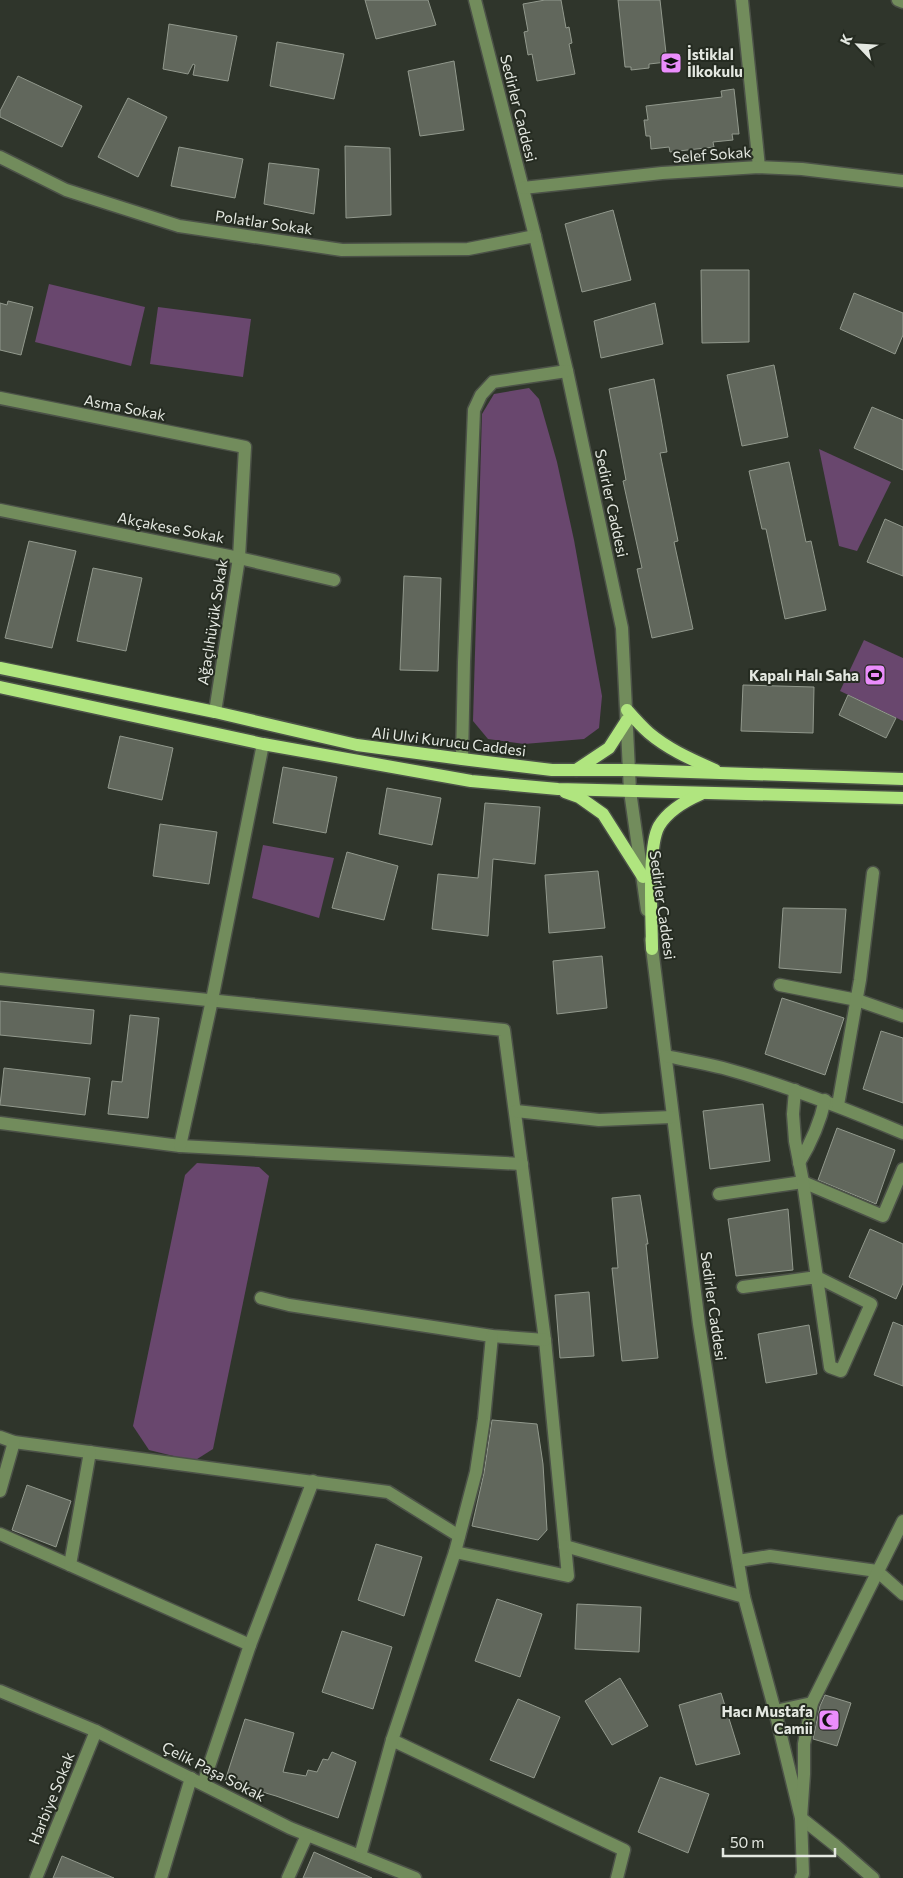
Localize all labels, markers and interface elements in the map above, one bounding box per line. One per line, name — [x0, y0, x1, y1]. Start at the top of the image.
north arrow — [833, 20, 883, 70]
text: K — [836, 31, 856, 47]
place label: İstiklal İlkokulu — [687, 45, 743, 80]
school or university icon: İstiklal İlkokulu — [659, 51, 683, 75]
street label: Sedirler Caddesi — [497, 53, 541, 163]
street label: Selef Sokak — [672, 142, 752, 166]
street label: Polatlar Sokak — [214, 206, 314, 238]
street label: Asma Sokak — [83, 390, 167, 424]
street label: Sedirler Caddesi — [592, 447, 632, 559]
street label: Akçakese Sokak — [116, 508, 226, 546]
street label: Ağaçlıhüyük Sokak — [193, 558, 231, 686]
sports icon: Kapalı Halı Saha — [863, 663, 887, 687]
place label: Kapalı Halı Saha — [749, 666, 859, 684]
street label: Ali Ulvi Kurucu Caddesi — [371, 723, 527, 759]
street label: Sedirler Caddesi — [646, 849, 680, 961]
street label: Sedirler Caddesi — [697, 1250, 731, 1362]
place label: Hacı Mustafa Camii — [722, 1702, 813, 1737]
mosque icon: Hacı Mustafa Camii — [817, 1708, 841, 1732]
street label: Çelik Paşa Sokak — [159, 1737, 269, 1805]
street label: Harbiye Sokak — [24, 1749, 78, 1847]
scale bar — [723, 1826, 836, 1858]
text: 50 m — [730, 1833, 764, 1851]

